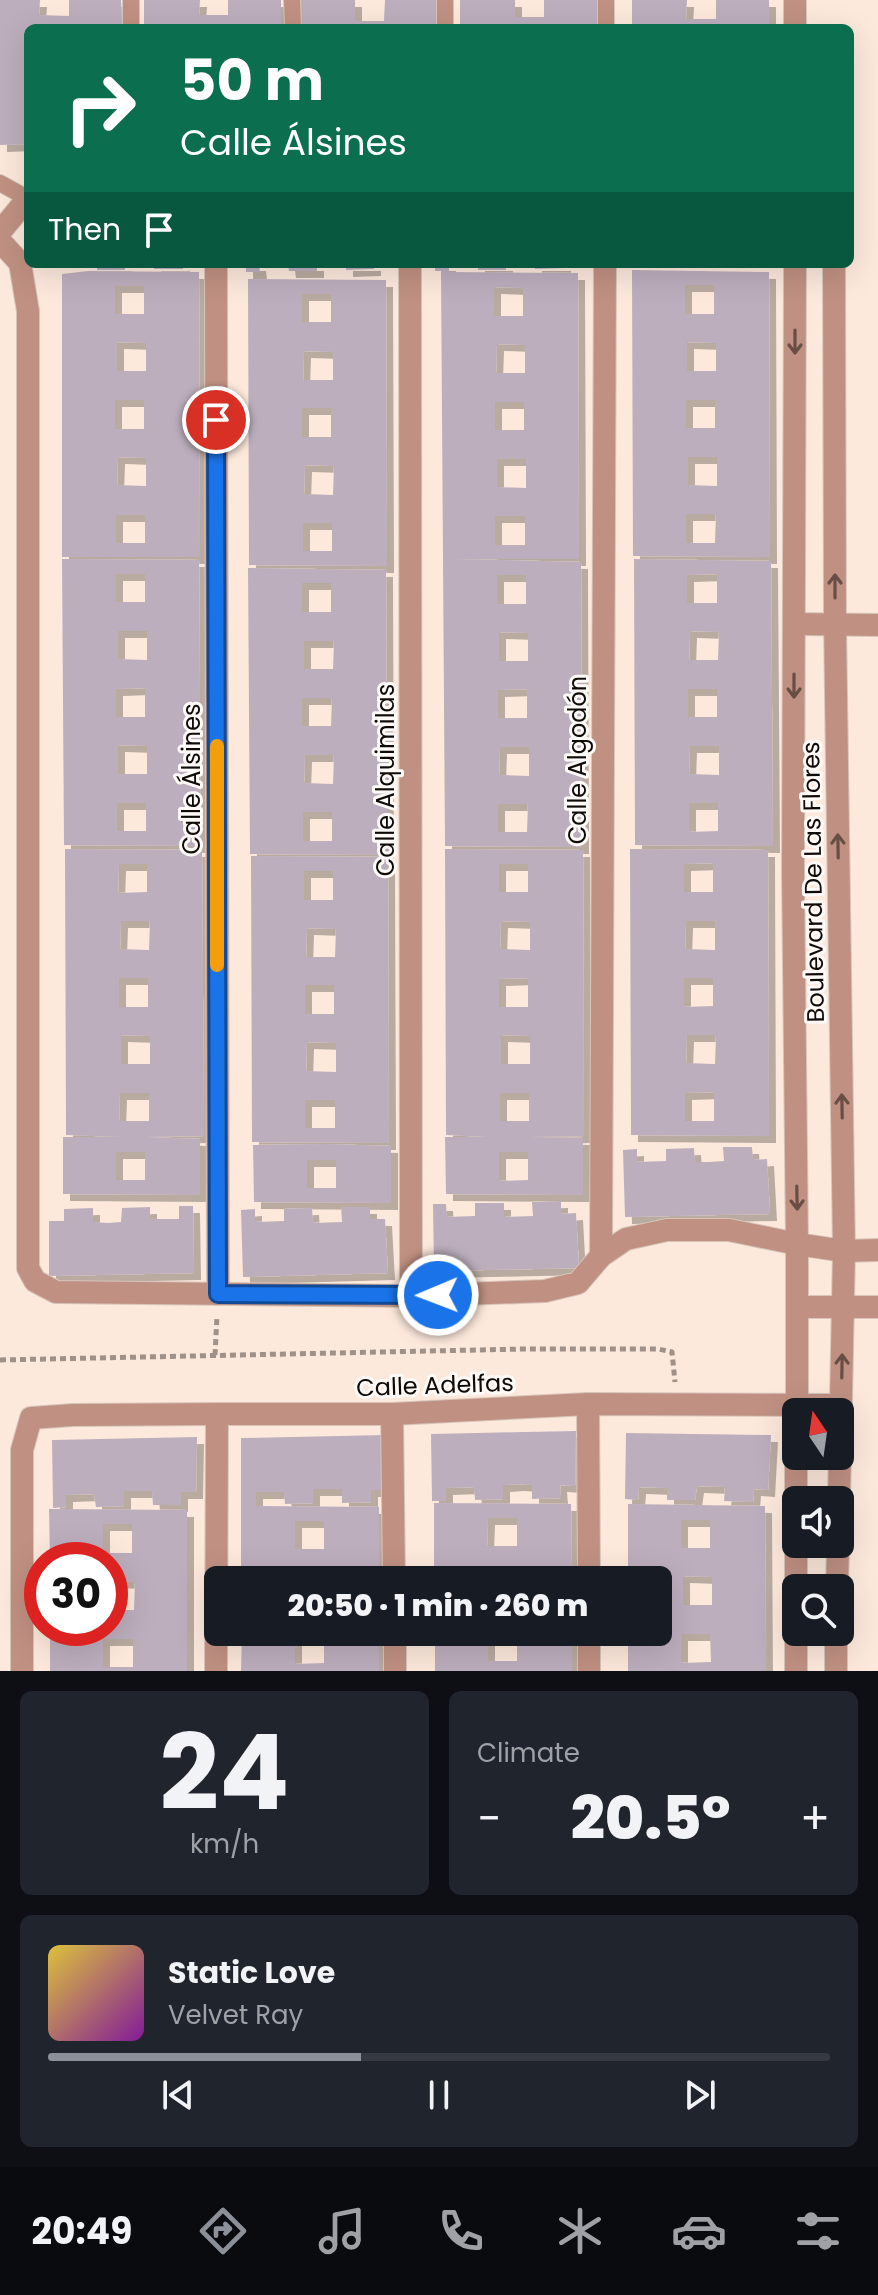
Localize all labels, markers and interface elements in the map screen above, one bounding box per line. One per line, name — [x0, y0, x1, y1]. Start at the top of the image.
text: 50 m — [180, 41, 324, 120]
icon: right — [48, 56, 152, 160]
text: Calle Álsines — [180, 117, 407, 168]
text: Then — [48, 208, 121, 251]
icon: arrive — [137, 208, 181, 252]
one-way arrow — [787, 328, 803, 355]
pin — [182, 386, 250, 454]
icon: arrive — [194, 398, 238, 442]
one-way arrow — [827, 573, 843, 600]
one-way arrow — [786, 672, 802, 699]
street label: Calle Algodón — [561, 676, 594, 844]
street label: Calle Alquimilas — [369, 684, 402, 876]
street label: Calle Álsines — [175, 703, 208, 855]
street label: Boulevard De Las Flores — [794, 741, 832, 1023]
one-way arrow — [830, 833, 846, 860]
one-way arrow — [834, 1093, 850, 1120]
one-way arrow — [789, 1184, 804, 1211]
position arrow — [396, 1253, 480, 1337]
one-way arrow — [834, 1353, 850, 1380]
street label: Calle Adelfas — [356, 1366, 514, 1404]
north arrow — [782, 1398, 854, 1470]
map controls — [782, 1398, 854, 1646]
button: sound — [782, 1486, 854, 1558]
speed limit sign: 30 — [24, 1542, 128, 1646]
button: search — [782, 1574, 854, 1646]
text: 20:50 · 1 min · 260 m — [288, 1584, 588, 1627]
text: 24 — [160, 1700, 289, 1845]
text: Climate — [477, 1735, 580, 1771]
text: 20.5° — [571, 1776, 730, 1860]
text: − — [477, 1788, 501, 1849]
text: + — [800, 1788, 830, 1849]
text: km/h — [190, 1826, 259, 1862]
text: Static Love — [168, 1951, 335, 1994]
text: Velvet Ray — [168, 1997, 303, 2033]
icon: previous — [156, 2073, 200, 2117]
icon: pause — [417, 2073, 461, 2117]
icon: next — [678, 2073, 722, 2117]
icon: directions — [195, 2203, 251, 2259]
icon: music — [314, 2203, 370, 2259]
icon: phone — [433, 2203, 489, 2259]
icon: climate — [552, 2203, 608, 2259]
icon: car — [671, 2203, 727, 2259]
icon: filters — [790, 2203, 846, 2259]
text: 20:49 — [32, 2206, 132, 2257]

